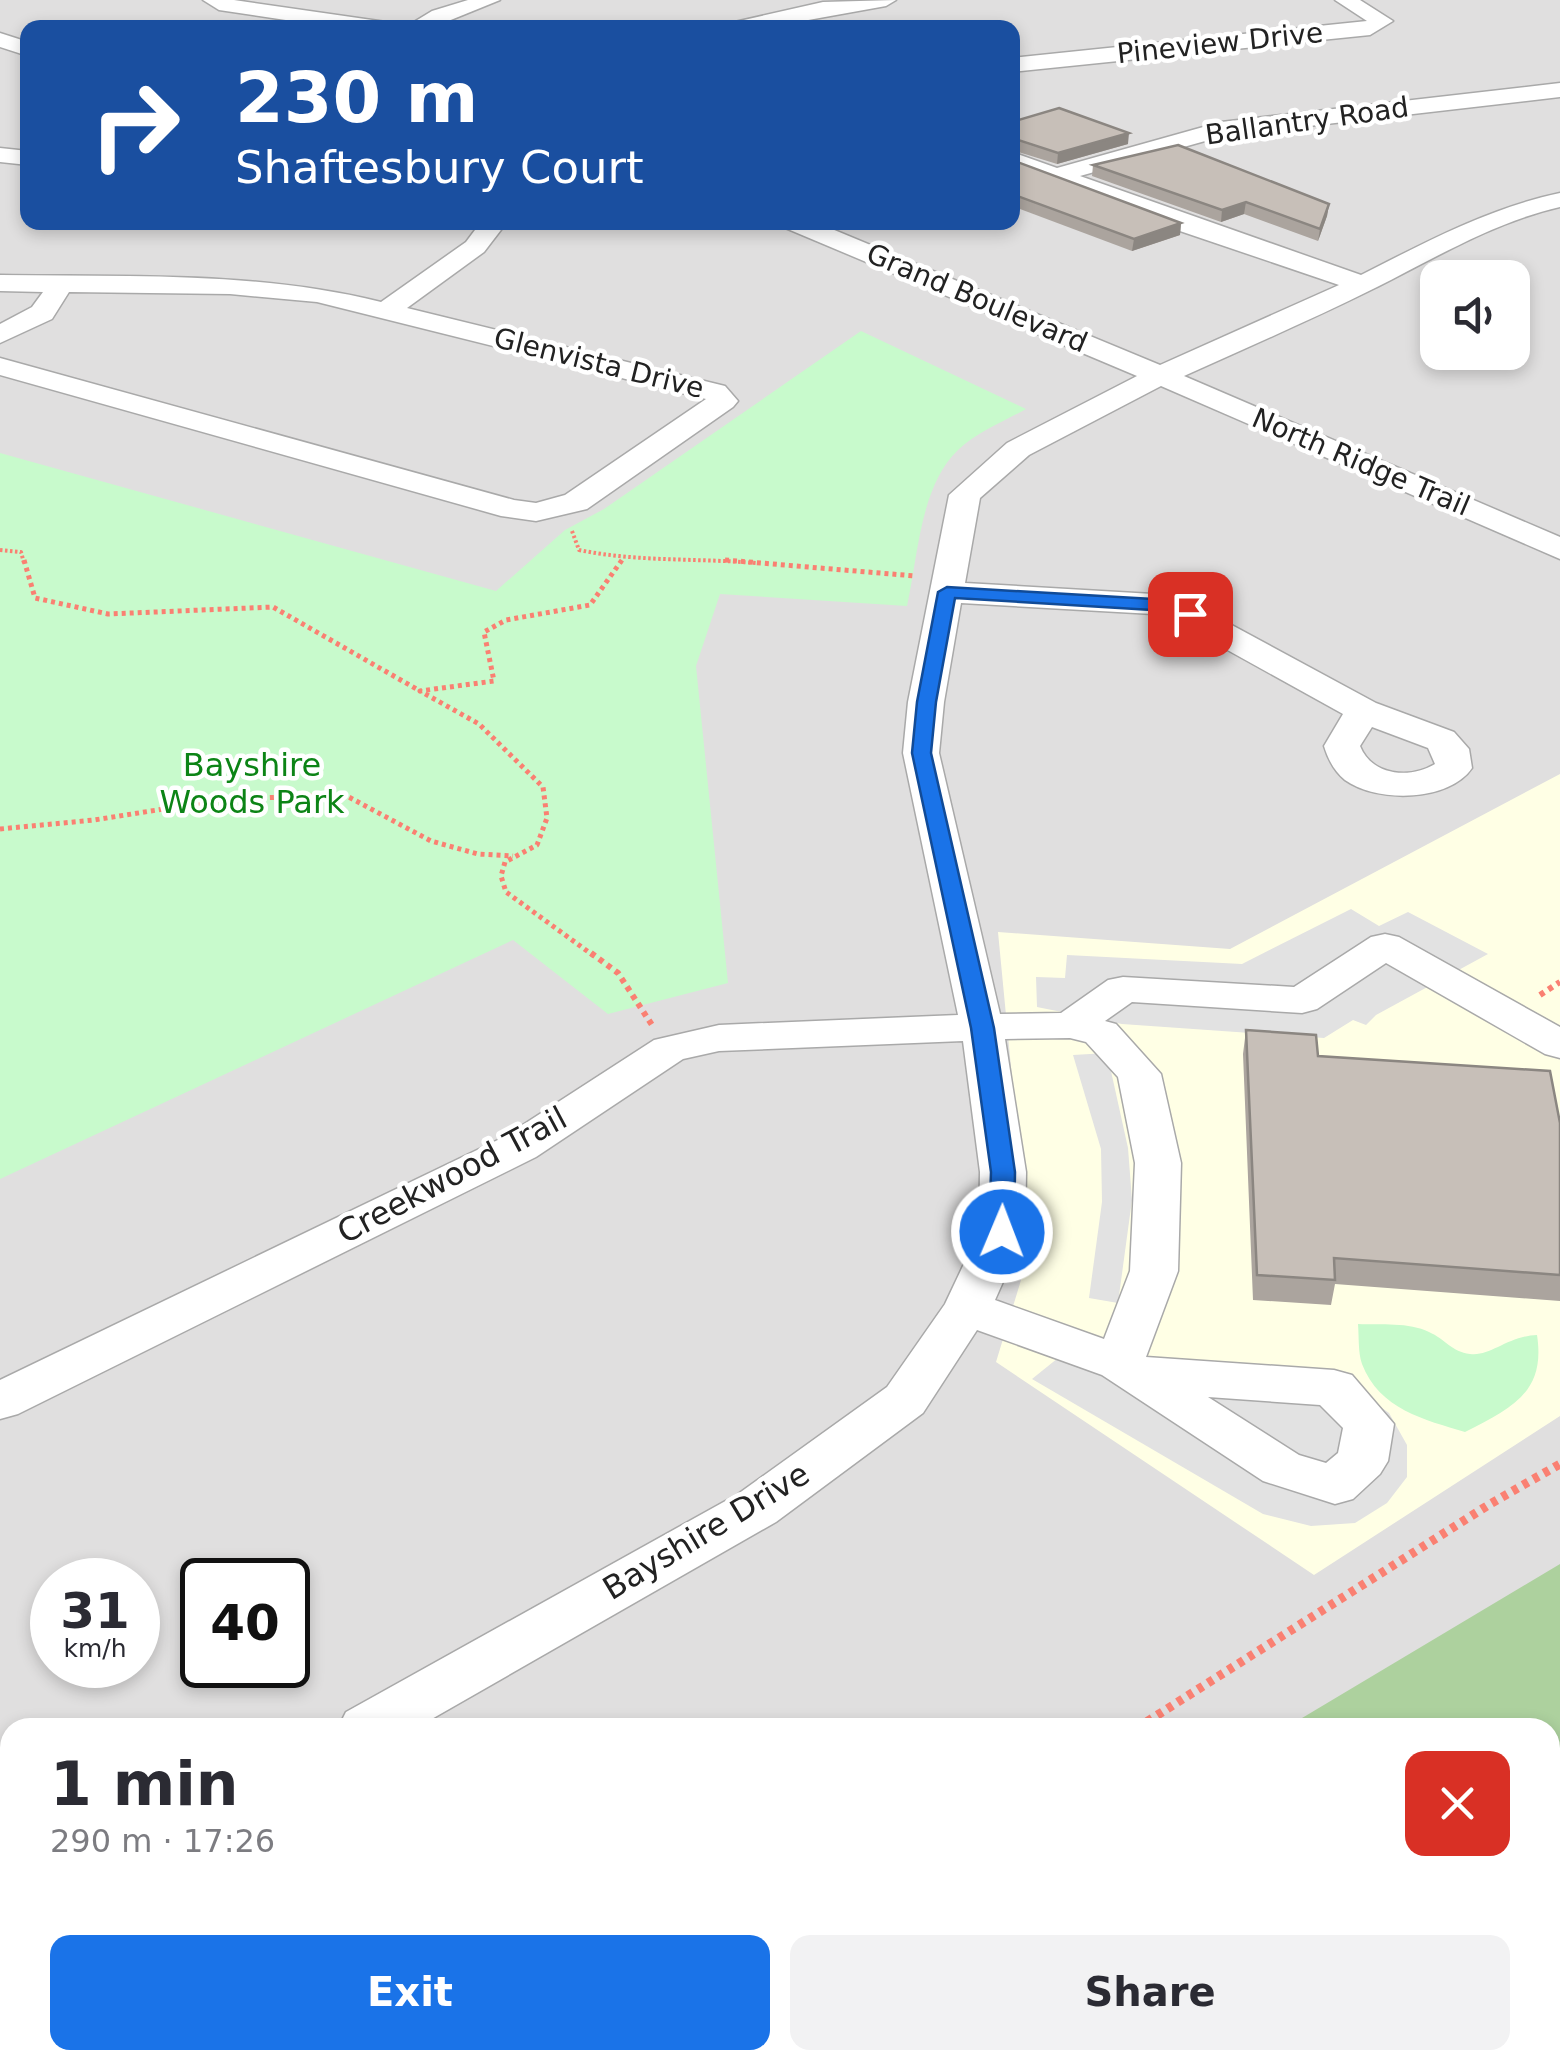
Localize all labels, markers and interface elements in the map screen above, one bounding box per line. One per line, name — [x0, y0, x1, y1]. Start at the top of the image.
street label: Pineview Drive — [1115, 16, 1325, 70]
text: 230 m — [235, 57, 478, 139]
icon: right — [70, 60, 200, 190]
street label: Ballantry Road — [1203, 90, 1411, 152]
text: Shaftesbury Court — [235, 141, 644, 194]
street label: Grand Boulevard — [862, 237, 1092, 359]
map controls — [1420, 260, 1530, 370]
button: sound — [1420, 260, 1530, 370]
street label: Glenvista Drive — [491, 321, 707, 405]
street label: North Ridge Trail — [1247, 401, 1475, 523]
pin — [1148, 572, 1233, 657]
icon: arrive — [1163, 587, 1218, 642]
park label: Bayshire Woods Park — [159, 746, 345, 821]
street label: Creekwood Trail — [331, 1099, 573, 1251]
position arrow — [950, 1180, 1054, 1284]
street label: Bayshire Drive — [596, 1454, 816, 1608]
speed limit sign: 40 — [180, 1558, 310, 1688]
text: 31 — [60, 1582, 130, 1640]
text: km/h — [63, 1634, 127, 1663]
text: 1 min — [50, 1749, 238, 1819]
button: close — [1405, 1751, 1510, 1856]
text: 290 m · 17:26 — [50, 1822, 275, 1860]
button: Exit — [50, 1935, 770, 2050]
button: Share — [790, 1935, 1510, 2050]

